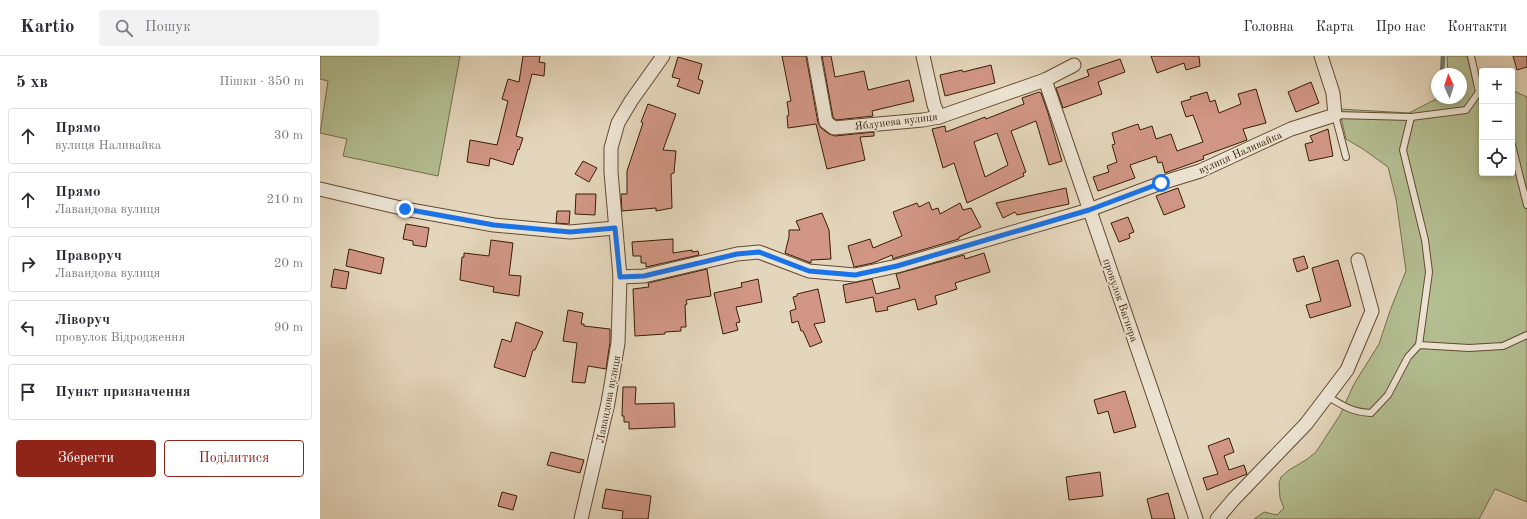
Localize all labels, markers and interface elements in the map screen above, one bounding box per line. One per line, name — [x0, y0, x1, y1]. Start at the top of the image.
search box — [99, 10, 379, 46]
icon: search — [113, 17, 135, 39]
text: Kartio — [20, 18, 75, 37]
text: Пошук — [145, 20, 191, 35]
text: Головна — [1243, 20, 1294, 34]
text: Карта — [1316, 20, 1354, 34]
text: Про нас — [1376, 20, 1426, 34]
text: Контакти — [1448, 20, 1507, 34]
north arrow — [1431, 68, 1467, 104]
map controls — [1479, 68, 1515, 176]
button: + — [1479, 68, 1515, 104]
text: 5 хв — [16, 74, 48, 91]
text: Пішки · 350 m — [219, 75, 304, 88]
button: − — [1479, 104, 1515, 140]
street label: Яблунева вулиця — [854, 112, 939, 133]
text: Прямо — [55, 121, 101, 136]
icon: ahead — [17, 125, 39, 147]
text: 30 m — [274, 129, 303, 142]
street label: вулиця Наливайка — [1197, 130, 1284, 177]
text: вулиця Наливайка — [55, 139, 161, 152]
button: locate — [1479, 140, 1515, 176]
route start — [1152, 174, 1170, 192]
text: Прямо — [55, 185, 101, 200]
icon: ahead — [17, 189, 39, 211]
text: 210 m — [266, 193, 303, 206]
route end — [396, 200, 414, 218]
text: Лавандова вулиця — [55, 203, 160, 216]
text: Праворуч — [55, 249, 122, 264]
icon: right — [17, 253, 39, 275]
text: 20 m — [274, 257, 303, 270]
street label: провулок Вагнера — [1100, 257, 1139, 344]
text: Лавандова вулиця — [55, 267, 160, 280]
text: Ліворуч — [55, 313, 110, 328]
icon: left — [17, 317, 39, 339]
text: 90 m — [274, 321, 303, 334]
text: провулок Відродження — [55, 331, 185, 344]
street label: Лавандова вулиця — [596, 354, 623, 444]
icon: arrive — [17, 381, 39, 403]
text: Пункт призначення — [55, 385, 191, 400]
button: Зберегти — [16, 440, 156, 477]
button: Поділитися — [164, 440, 304, 477]

